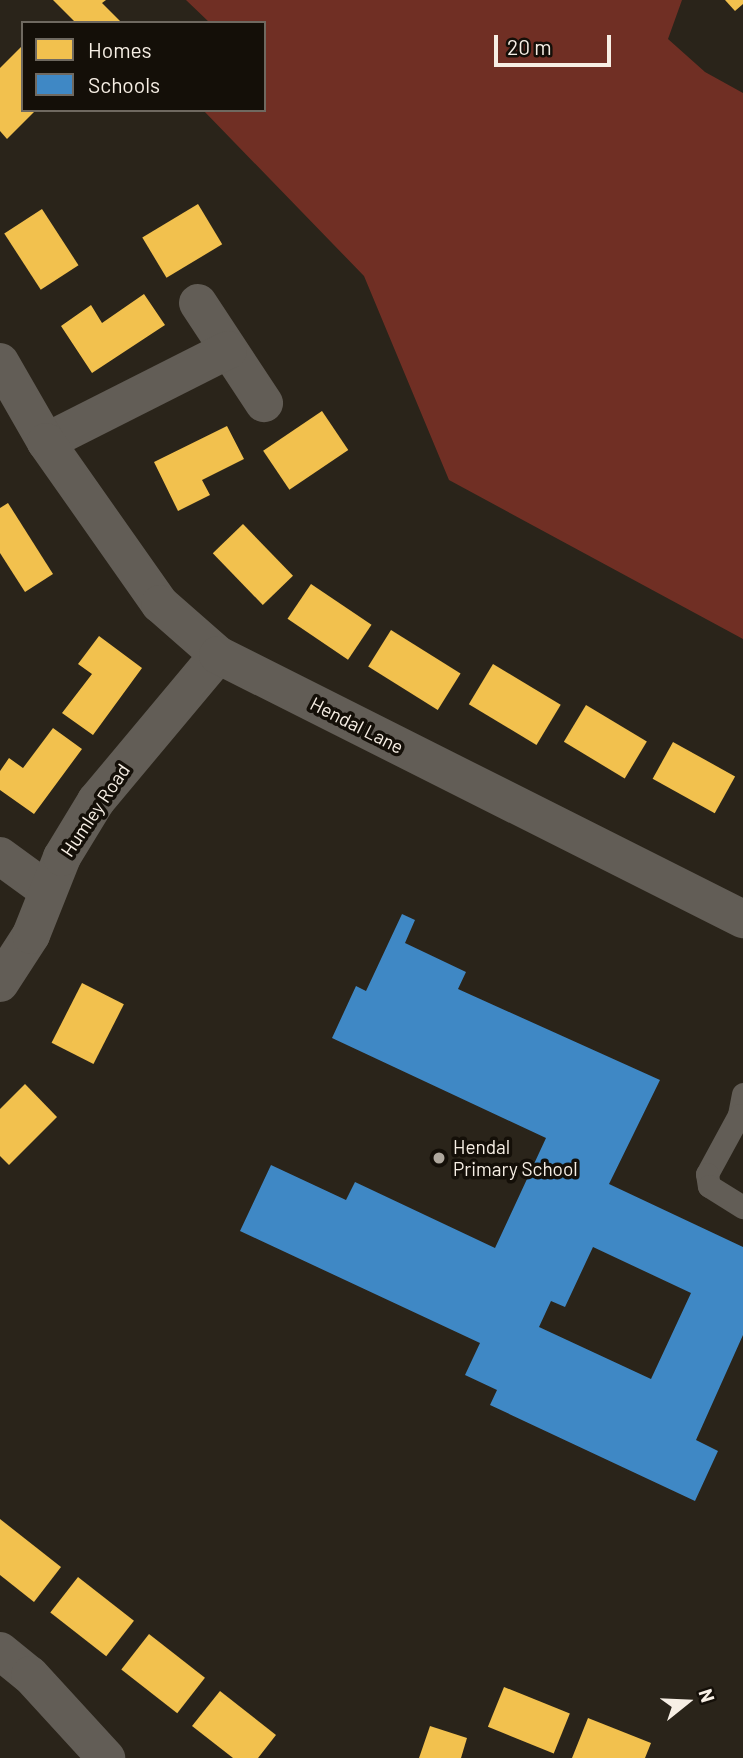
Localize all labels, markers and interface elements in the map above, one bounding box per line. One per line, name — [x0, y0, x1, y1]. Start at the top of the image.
legend — [21, 21, 266, 112]
scale bar — [498, 21, 615, 65]
text: 20 m — [507, 34, 552, 59]
text: Homes — [88, 37, 152, 62]
text: Schools — [88, 72, 160, 97]
street label: Hendal Lane — [307, 692, 407, 758]
street label: Humley Road — [56, 759, 134, 861]
place label: Hendal Primary School — [453, 1136, 578, 1180]
marker: Hendal Primary School — [431, 1150, 447, 1166]
north arrow — [652, 1667, 722, 1737]
text: N — [695, 1686, 720, 1705]

